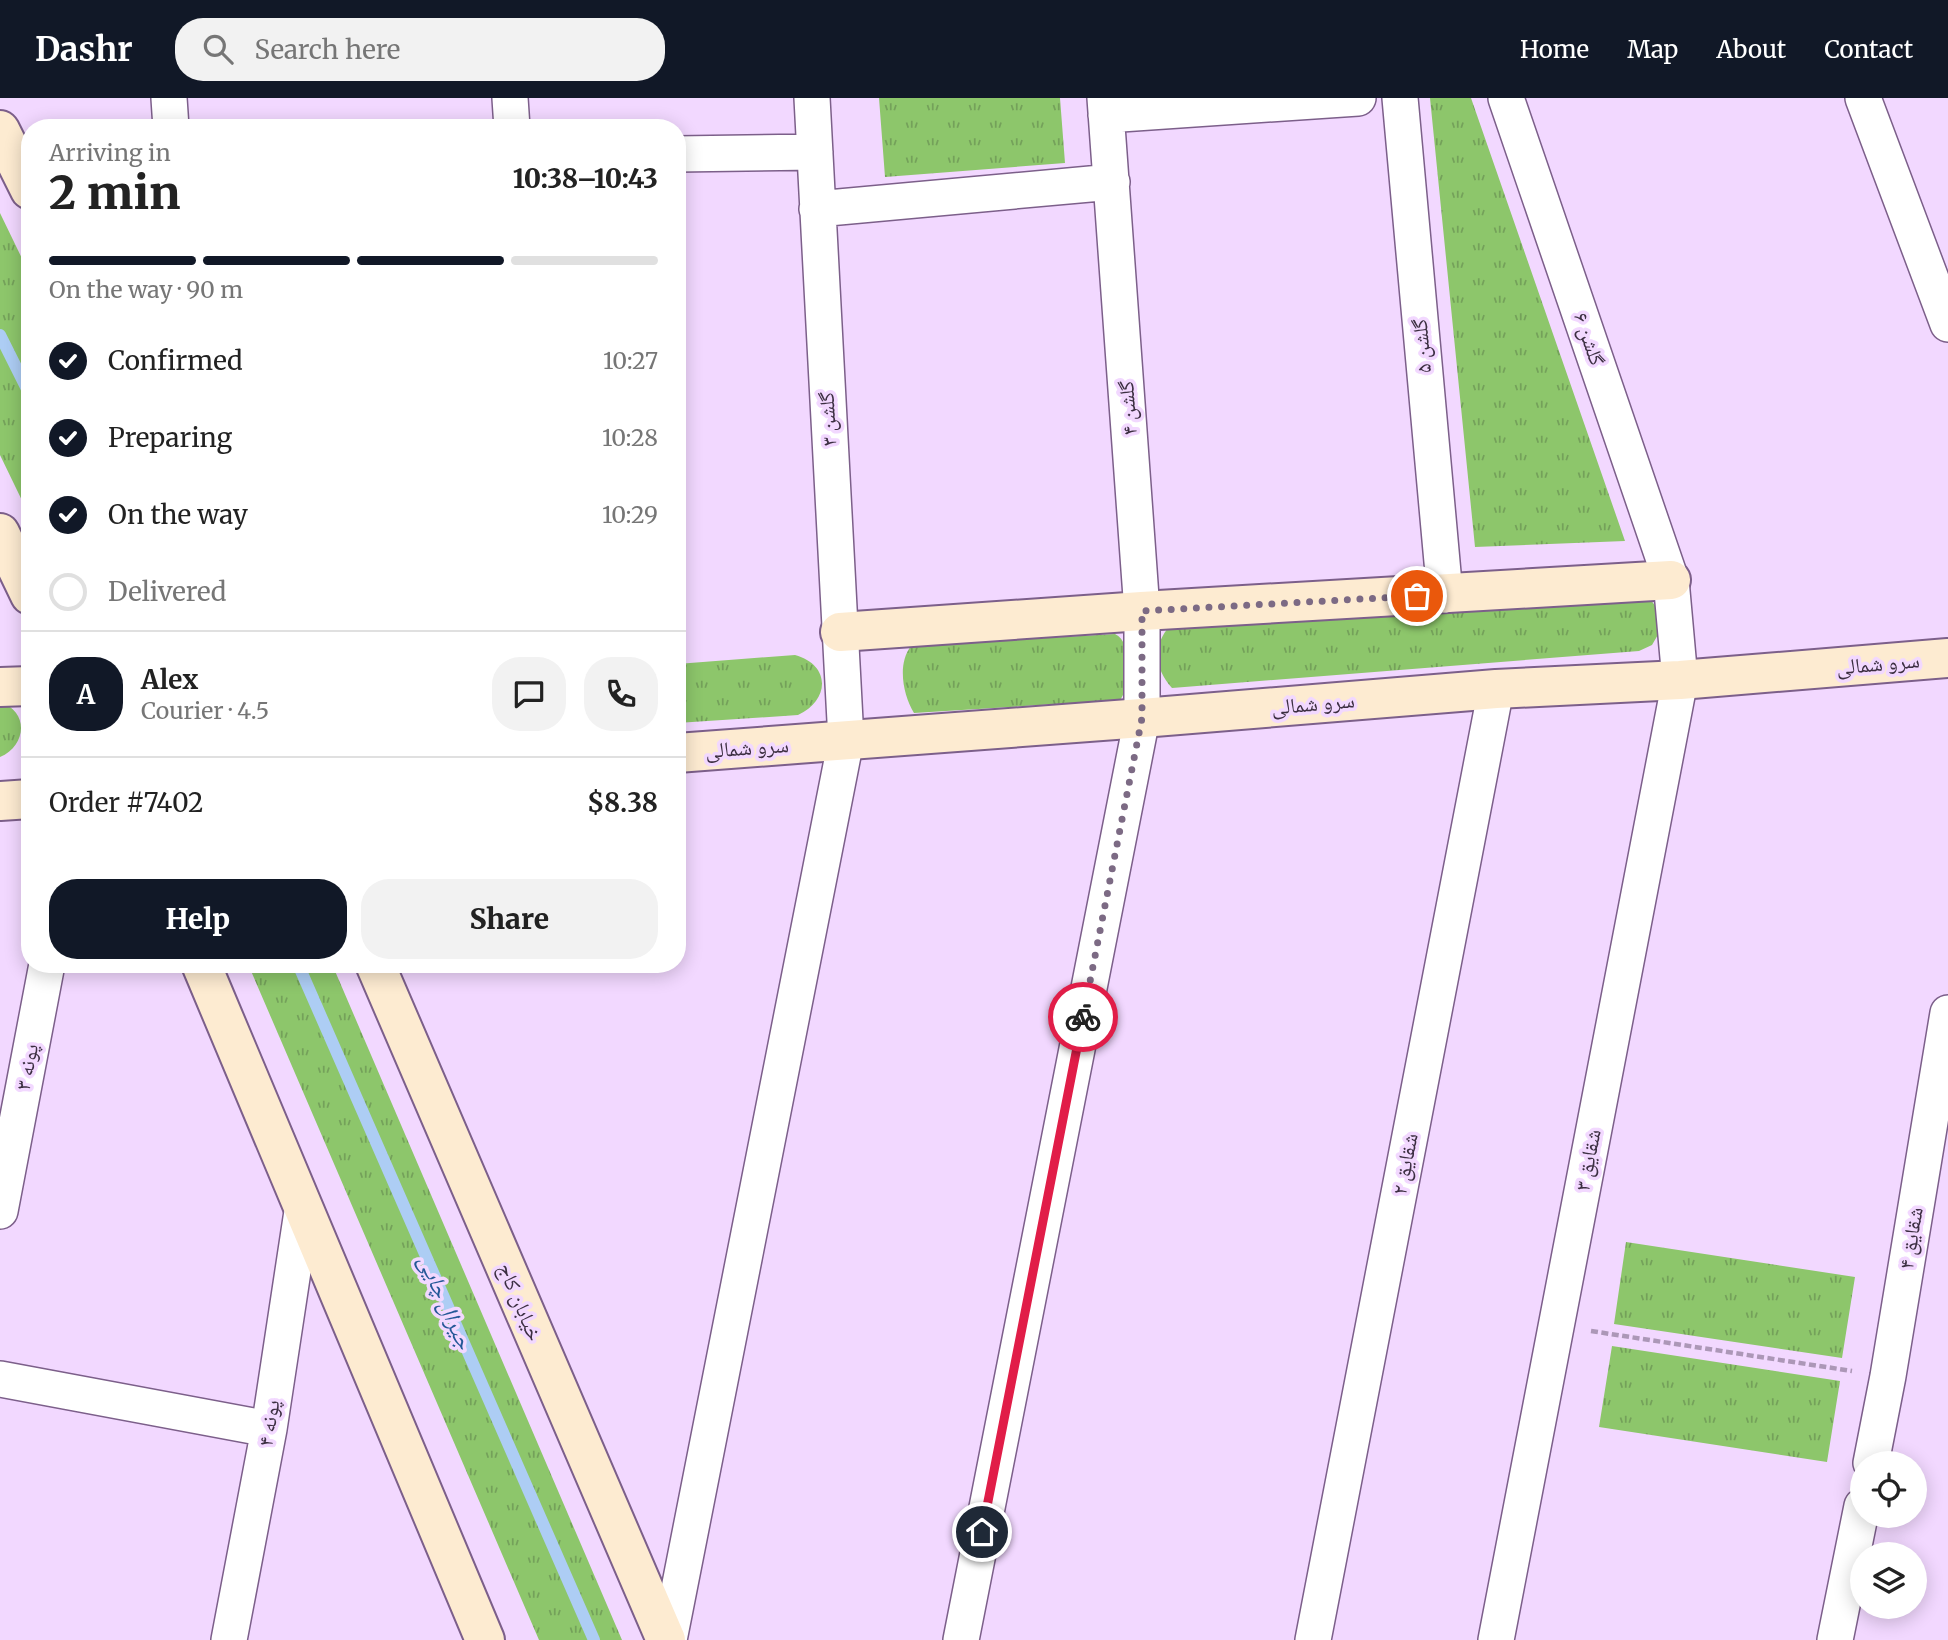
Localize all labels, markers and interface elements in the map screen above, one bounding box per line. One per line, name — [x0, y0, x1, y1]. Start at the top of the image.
search box — [175, 18, 665, 81]
text: Dashr — [35, 29, 133, 70]
icon: search — [199, 30, 237, 68]
text: Search here — [255, 33, 400, 66]
text: Home — [1520, 34, 1589, 65]
text: Map — [1627, 34, 1678, 65]
text: About — [1716, 34, 1786, 65]
text: Contact — [1824, 34, 1913, 65]
text: Arriving in — [49, 138, 171, 167]
text: 10:38–10:43 — [513, 162, 658, 195]
text: 2 min — [49, 164, 181, 222]
text: On the way · 90 m — [49, 275, 243, 304]
street label: گلشن ۶ — [1568, 309, 1611, 369]
street label: گلشن ۵ — [1406, 317, 1437, 374]
icon: check — [49, 342, 87, 380]
text: Confirmed — [108, 344, 243, 377]
text: 10:27 — [603, 346, 658, 375]
street label: گلشن ۴ — [1112, 380, 1143, 436]
street label: گلشن ۳ — [813, 391, 842, 447]
icon: check — [49, 419, 87, 457]
text: Preparing — [108, 421, 232, 454]
text: 10:28 — [602, 423, 658, 452]
icon: check — [49, 496, 87, 534]
text: On the way — [108, 498, 248, 531]
text: 10:29 — [602, 500, 658, 529]
pin — [1387, 566, 1447, 626]
text: Delivered — [108, 575, 227, 608]
icon: bag — [1398, 577, 1436, 615]
street label: سرو شمالی — [1835, 646, 1921, 681]
button: chat — [492, 657, 566, 731]
button: phone — [584, 657, 658, 731]
text: Alex — [141, 663, 198, 696]
text: A — [77, 678, 95, 711]
street label: سرو شمالی — [1270, 686, 1356, 721]
text: Courier · 4.5 — [141, 696, 269, 725]
street label: سرو شمالی — [704, 731, 790, 764]
text: Order #7402 — [49, 786, 203, 819]
text: $8.38 — [587, 786, 658, 819]
button: Help — [49, 879, 347, 959]
button: Share — [361, 879, 658, 959]
courier — [1048, 982, 1118, 1052]
icon: bike — [1064, 998, 1102, 1036]
street label: پونه ۳ — [9, 1041, 44, 1092]
street label: شقایق ۳ — [1568, 1127, 1607, 1193]
street label: شقایق ۲ — [1385, 1131, 1424, 1197]
street label: شقایق ۴ — [1892, 1205, 1929, 1271]
water label: جیرال چایی — [412, 1250, 480, 1354]
street label: خیابان کاج — [492, 1259, 549, 1345]
street label: پونه ۴ — [252, 1398, 285, 1448]
map controls — [1850, 1451, 1927, 1619]
button: locate — [1850, 1451, 1927, 1528]
pin — [952, 1502, 1012, 1562]
icon: home — [963, 1513, 1001, 1551]
button: layers — [1850, 1542, 1927, 1619]

